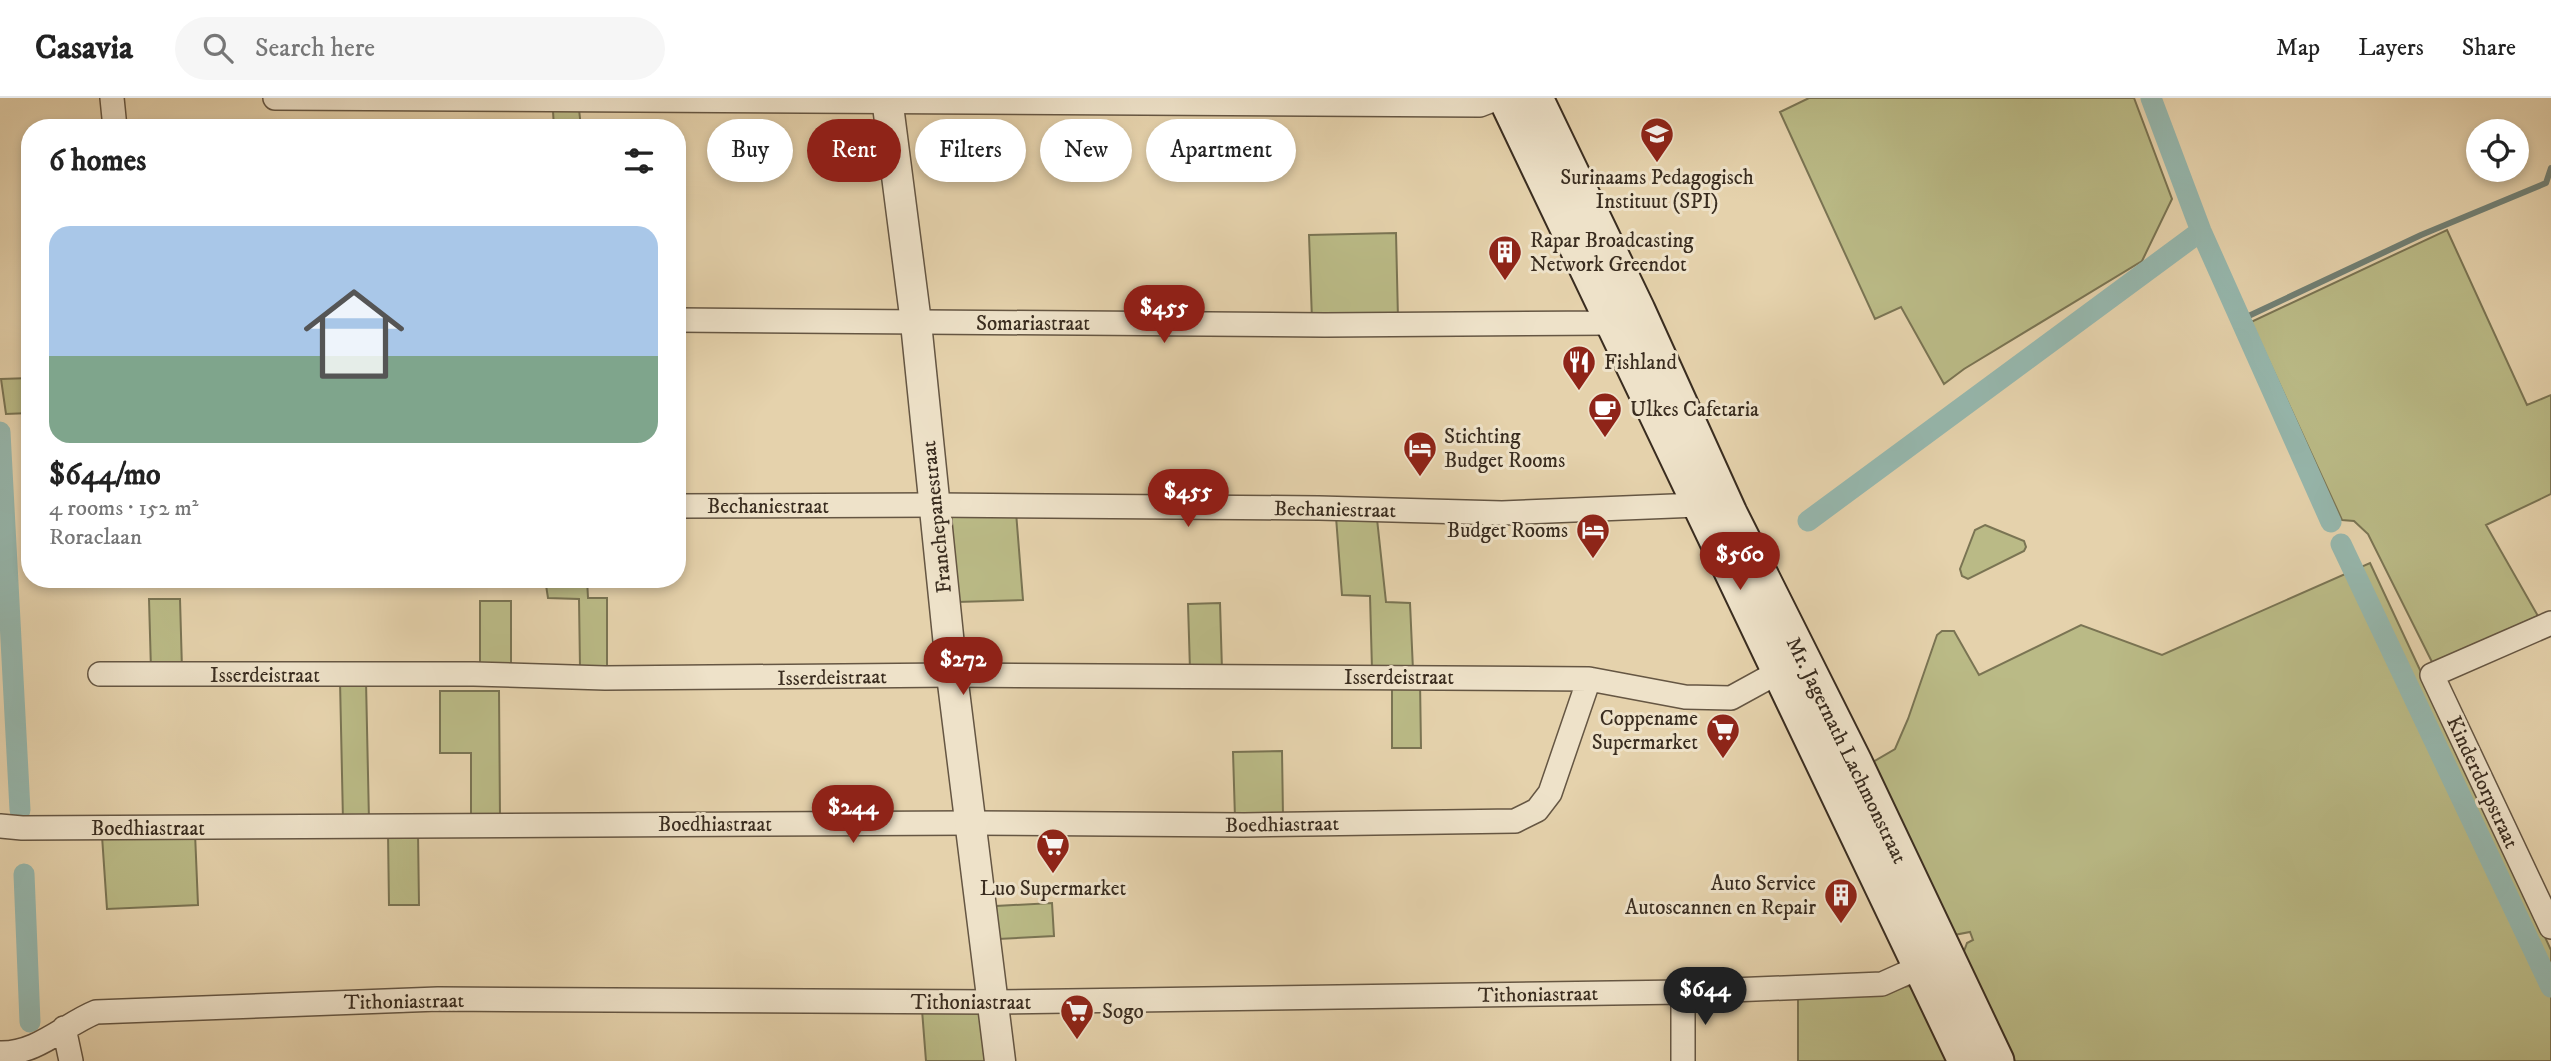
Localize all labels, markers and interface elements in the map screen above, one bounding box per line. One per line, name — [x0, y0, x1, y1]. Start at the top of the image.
search box — [175, 17, 665, 80]
text: Casavia — [35, 28, 133, 69]
icon: search — [199, 29, 237, 67]
text: Search here — [255, 32, 375, 65]
text: Map — [2276, 33, 2320, 63]
text: Layers — [2358, 33, 2424, 63]
text: Share — [2462, 33, 2516, 63]
school or university icon: Surinaams Pedagogisch Instituut (SPI) — [1638, 115, 1676, 164]
chip: Buy — [707, 119, 793, 182]
chip: Rent — [807, 119, 901, 182]
chip: Filters — [915, 119, 1026, 182]
chip: New — [1040, 119, 1132, 182]
chip: Apartment — [1146, 119, 1296, 182]
map controls — [2466, 119, 2529, 182]
button: locate — [2466, 119, 2529, 182]
icon: filters — [620, 142, 658, 180]
text: 6 homes — [49, 143, 146, 180]
place label: Surinaams Pedagogisch Instituut (SPI) — [1560, 165, 1754, 215]
place label: Rapar Broadcasting Network Greendot — [1530, 228, 1694, 278]
building icon: Rapar Broadcasting Network Greendot — [1486, 233, 1524, 282]
icon: home — [291, 271, 417, 397]
pin: $455 — [1123, 286, 1205, 345]
text: $455 — [1140, 293, 1188, 322]
street label: Somariastraat — [976, 311, 1090, 337]
restaurant icon: Fishland — [1560, 343, 1598, 392]
place label: Fishland — [1604, 350, 1677, 376]
cafe icon: Ulkes Cafetaria — [1586, 390, 1624, 439]
place label: Ulkes Cafetaria — [1630, 397, 1759, 423]
place label: Stichting Budget Rooms — [1444, 424, 1565, 474]
hotel icon: Stichting Budget Rooms — [1401, 429, 1439, 478]
street label: Franchepanestraat — [916, 439, 958, 595]
text: $644/mo — [49, 457, 161, 494]
pin: $455 — [1147, 470, 1229, 529]
text: $455 — [1164, 477, 1212, 506]
text: 4 rooms · 152 m² — [49, 494, 198, 523]
street label: Bechaniestraat — [707, 494, 829, 520]
street label: Bechaniestraat — [1274, 496, 1397, 524]
hotel icon: Budget Rooms — [1574, 511, 1612, 560]
place label: Budget Rooms — [1447, 518, 1568, 544]
text: Roraclaan — [49, 523, 142, 552]
pin: $560 — [1699, 532, 1781, 592]
text: $560 — [1716, 540, 1764, 569]
street label: Mr. Jagernath Lachmonstraat — [1780, 633, 1912, 868]
pin: $272 — [922, 638, 1004, 697]
text: $272 — [940, 645, 986, 674]
street label: Isserdeistraat — [210, 663, 320, 689]
street label: Isserdeistraat — [777, 664, 887, 692]
street label: Isserdeistraat — [1344, 665, 1454, 691]
place label: Coppename Supermarket — [1592, 706, 1698, 756]
supermarket icon: Coppename Supermarket — [1704, 711, 1742, 760]
street label: Kinderdorpstraat — [2440, 712, 2524, 853]
pin: $244 — [812, 786, 894, 845]
text: $244 — [828, 793, 878, 822]
street label: Boedhiastraat — [1225, 811, 1340, 839]
street label: Boedhiastraat — [658, 812, 772, 838]
street label: Boedhiastraat — [91, 816, 205, 842]
supermarket icon: Luo Supermarket — [1034, 826, 1072, 875]
place label: Auto Service Autoscannen en Repair — [1625, 871, 1816, 921]
place label: Luo Supermarket — [980, 876, 1126, 902]
building icon: Auto Service Autoscannen en Repair — [1822, 876, 1860, 925]
pin: $644 — [1664, 968, 1746, 1027]
text: $644 — [1680, 975, 1731, 1004]
street label: Tithoniastraat — [1478, 981, 1599, 1009]
street label: Tithoniastraat — [344, 988, 465, 1016]
street label: Tithoniastraat — [911, 990, 1031, 1016]
supermarket icon: Sogo — [1058, 992, 1096, 1041]
place label: Sogo — [1102, 999, 1144, 1025]

